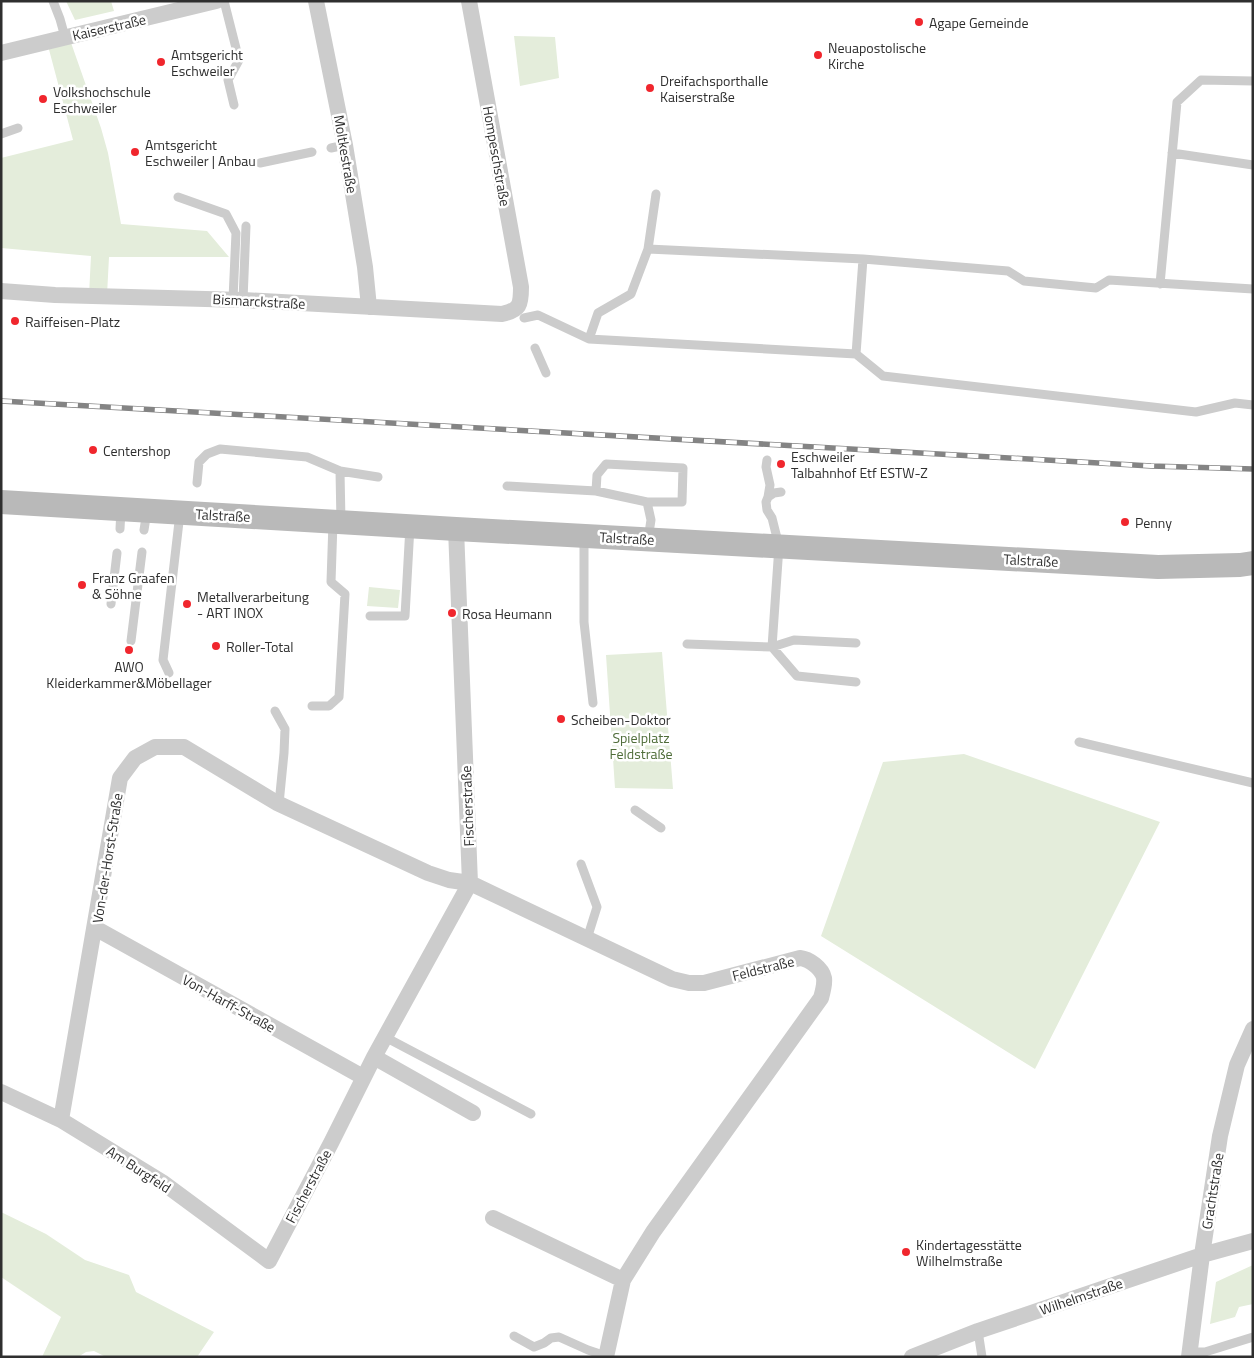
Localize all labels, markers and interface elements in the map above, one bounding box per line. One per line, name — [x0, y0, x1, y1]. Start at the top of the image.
street label: Kaiserstraße — [70, 8, 148, 46]
place label: Agape Gemeinde — [929, 12, 1028, 33]
marker: Agape Gemeinde — [913, 16, 925, 28]
place label: Neuapostolische Kirche — [828, 37, 926, 74]
place label: Amtsgericht Eschweiler — [171, 44, 243, 81]
marker: Neuapostolische Kirche — [812, 49, 824, 61]
marker: Amtsgericht Eschweiler — [155, 56, 167, 68]
place label: Dreifachsporthalle Kaiserstraße — [660, 70, 768, 107]
place label: Volkshochschule Eschweiler — [53, 81, 151, 118]
marker: Dreifachsporthalle Kaiserstraße — [644, 82, 656, 94]
marker: Volkshochschule Eschweiler — [37, 93, 49, 105]
street label: Hompeschstraße — [478, 104, 516, 208]
street label: Moltkestraße — [329, 113, 363, 195]
place label: Amtsgericht Eschweiler | Anbau — [145, 134, 256, 171]
marker: Amtsgericht Eschweiler | Anbau — [129, 146, 141, 158]
street label: Bismarckstraße — [212, 288, 306, 314]
place label: Raiffeisen-Platz — [25, 311, 120, 332]
marker: Raiffeisen-Platz — [9, 315, 21, 327]
place label: Centershop — [103, 440, 171, 461]
marker: Centershop — [87, 444, 99, 456]
place label: Eschweiler Talbahnhof Etf ESTW-Z — [791, 446, 928, 483]
marker: Eschweiler Talbahnhof Etf ESTW-Z — [775, 458, 787, 470]
street label: Talstraße — [195, 503, 251, 527]
place label: Penny — [1135, 512, 1172, 533]
marker: Penny — [1119, 516, 1131, 528]
street label: Talstraße — [599, 526, 655, 550]
street label: Talstraße — [1003, 548, 1059, 572]
place label: Franz Graafen & Söhne — [92, 567, 175, 604]
marker: Franz Graafen & Söhne — [76, 579, 88, 591]
place label: Metallverarbeitung - ART INOX — [197, 586, 309, 623]
marker: Metallverarbeitung - ART INOX — [181, 598, 193, 610]
place label: Rosa Heumann — [462, 603, 552, 624]
marker: Rosa Heumann — [446, 607, 458, 619]
place label: Roller-Total — [226, 636, 293, 657]
marker: Roller-Total — [210, 640, 222, 652]
marker: AWO Kleiderkammer&Möbellager — [123, 644, 135, 656]
place label: AWO Kleiderkammer&Möbellager — [46, 656, 212, 693]
place label: Scheiben-Doktor — [571, 709, 671, 730]
marker: Scheiben-Doktor — [555, 713, 567, 725]
park label: Spielplatz Feldstraße — [609, 727, 673, 764]
street label: Fischerstraße — [455, 765, 479, 847]
street label: Von-der-Horst-Straße — [86, 791, 128, 925]
street label: Feldstraße — [730, 950, 796, 986]
street label: Von-Harff-Straße — [179, 969, 279, 1037]
street label: Am Burgfeld — [103, 1140, 175, 1198]
street label: Fischerstraße — [280, 1145, 336, 1227]
street label: Grachtstraße — [1196, 1151, 1228, 1231]
place label: Kindertagesstätte Wilhelmstraße — [916, 1234, 1022, 1271]
marker: Kindertagesstätte Wilhelmstraße — [900, 1246, 912, 1258]
street label: Wilhelmstraße — [1037, 1272, 1125, 1320]

